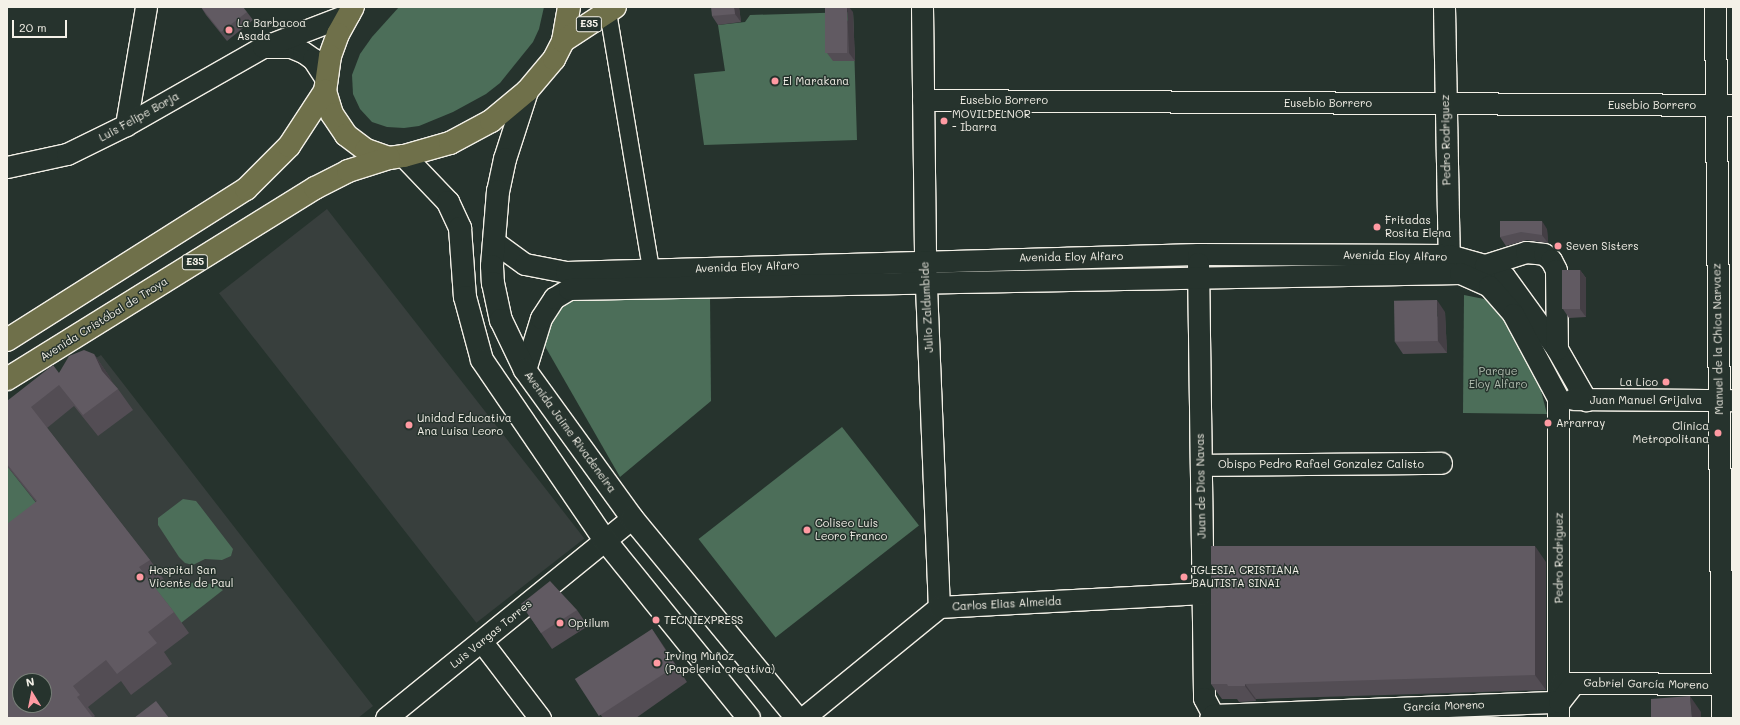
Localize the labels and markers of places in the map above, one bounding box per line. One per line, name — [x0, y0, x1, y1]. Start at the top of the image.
place label: La Barbacoa Asada — [237, 17, 306, 43]
marker: La Barbacoa Asada — [224, 25, 234, 35]
place label: El Marakana — [783, 74, 849, 88]
marker: El Marakana — [770, 76, 780, 86]
place label: MOVILDELNOR - Ibarra — [952, 108, 1031, 134]
marker: MOVILDELNOR - Ibarra — [939, 116, 949, 126]
place label: Fritadas Rosita Elena — [1385, 214, 1451, 240]
marker: Fritadas Rosita Elena — [1372, 222, 1382, 232]
place label: Seven Sisters — [1566, 239, 1639, 253]
marker: Seven Sisters — [1553, 241, 1563, 251]
place label: La Lico — [1620, 375, 1658, 389]
marker: La Lico — [1661, 377, 1671, 387]
place label: Unidad Educativa Ana Luisa Leoro — [417, 412, 512, 438]
place label: Arrarray — [1556, 416, 1605, 430]
marker: Arrarray — [1543, 418, 1553, 428]
marker: Unidad Educativa Ana Luisa Leoro — [404, 420, 414, 430]
place label: Clínica Metropolitana — [1632, 420, 1709, 446]
marker: Clínica Metropolitana — [1712, 427, 1724, 439]
place label: Coliseo Luis Leoro Franco — [815, 517, 887, 543]
marker: Coliseo Luis Leoro Franco — [802, 525, 812, 535]
place label: Hospital San Vicente de Paul — [149, 564, 234, 590]
place label: IGLESIA CRISTIANA BAUTISTA SINAI — [1192, 564, 1299, 590]
marker: Hospital San Vicente de Paul — [134, 571, 146, 583]
marker: IGLESIA CRISTIANA BAUTISTA SINAI — [1179, 572, 1189, 582]
place label: TECNIEXPRESS — [664, 613, 743, 627]
marker: TECNIEXPRESS — [651, 615, 661, 625]
place label: Optilum — [568, 616, 609, 630]
marker: Optilum — [555, 618, 565, 628]
place label: Irving Muñoz (Papeleria creativa) — [665, 650, 775, 676]
marker: Irving Muñoz (Papeleria creativa) — [652, 658, 662, 668]

